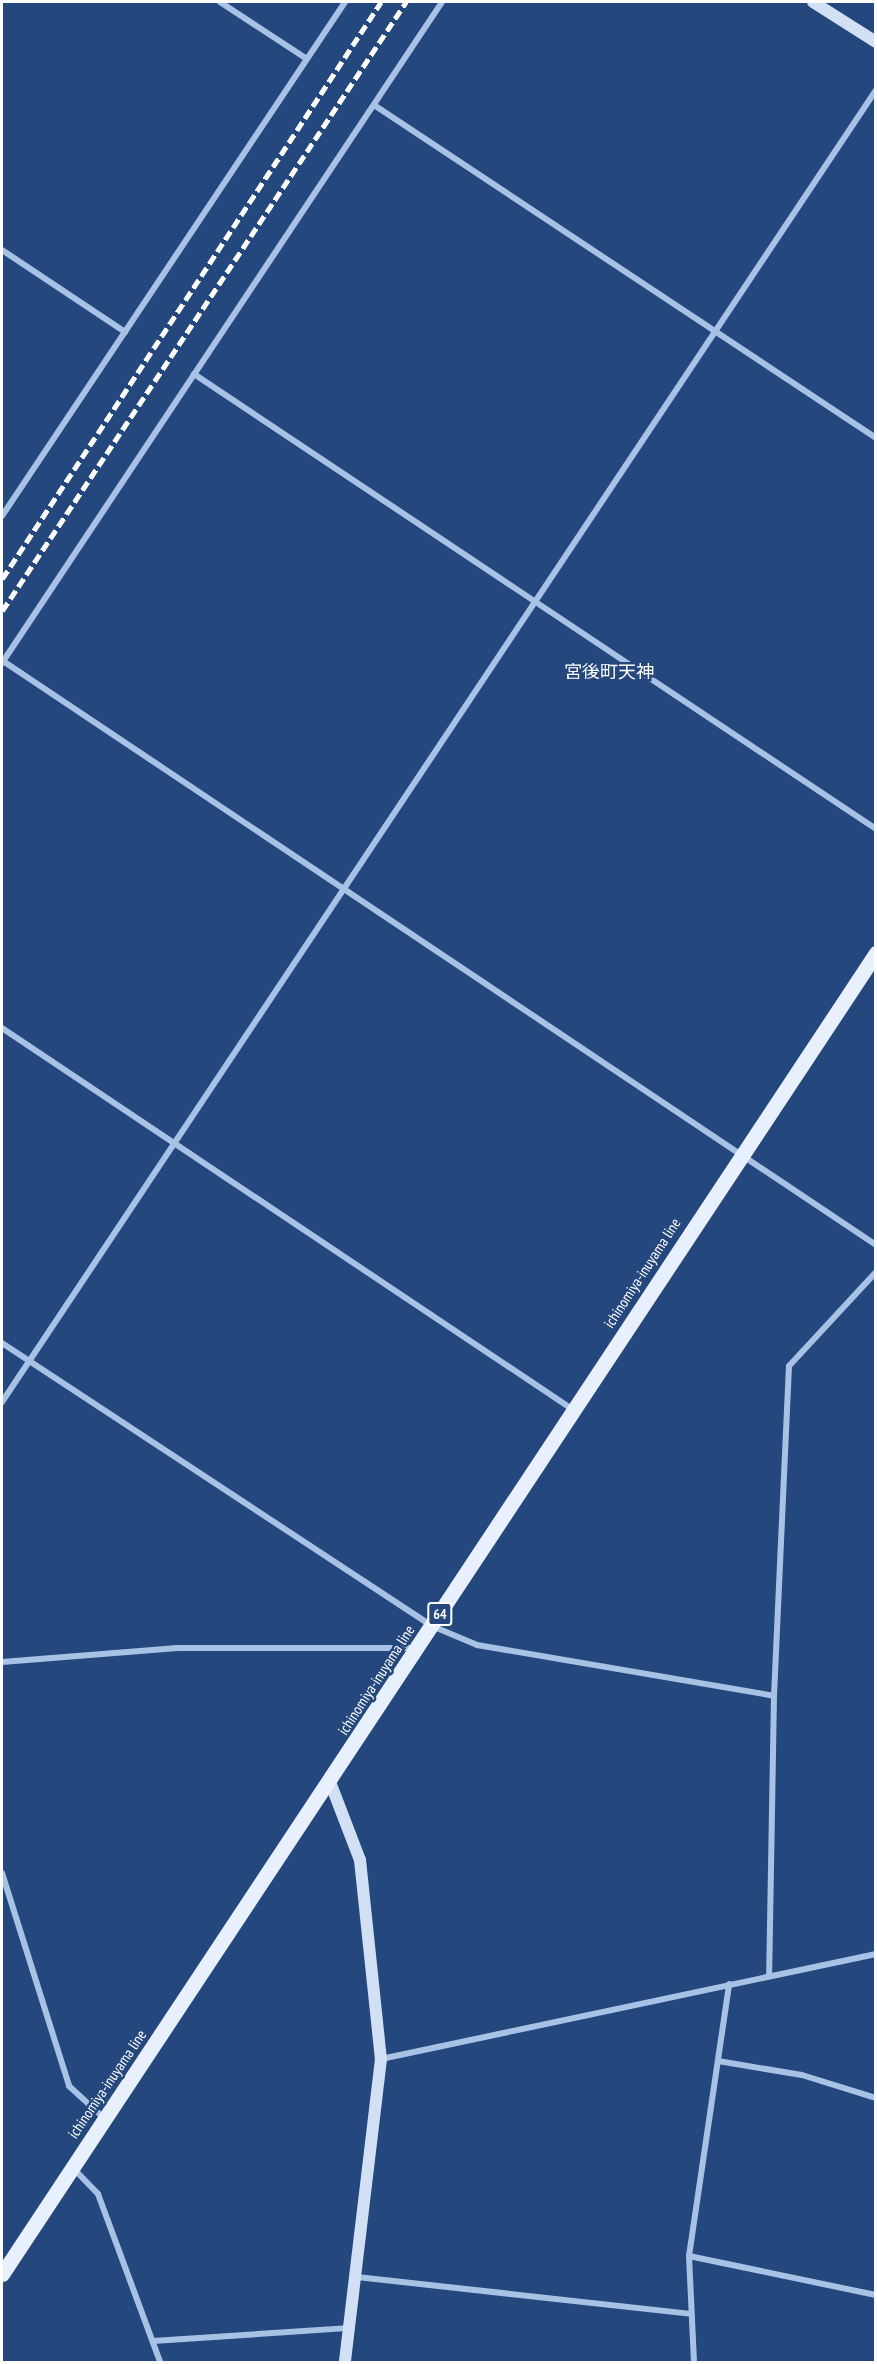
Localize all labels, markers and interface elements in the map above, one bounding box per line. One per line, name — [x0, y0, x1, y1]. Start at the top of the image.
district label: 宮後町天神 — [564, 661, 654, 683]
street label: ichinomiya-inuyama line — [600, 1215, 684, 1331]
road number: 64 — [426, 1603, 454, 1625]
street label: ichinomiya-inuyama line — [334, 1622, 418, 1738]
street label: ichinomiya-inuyama line — [64, 2026, 150, 2142]

